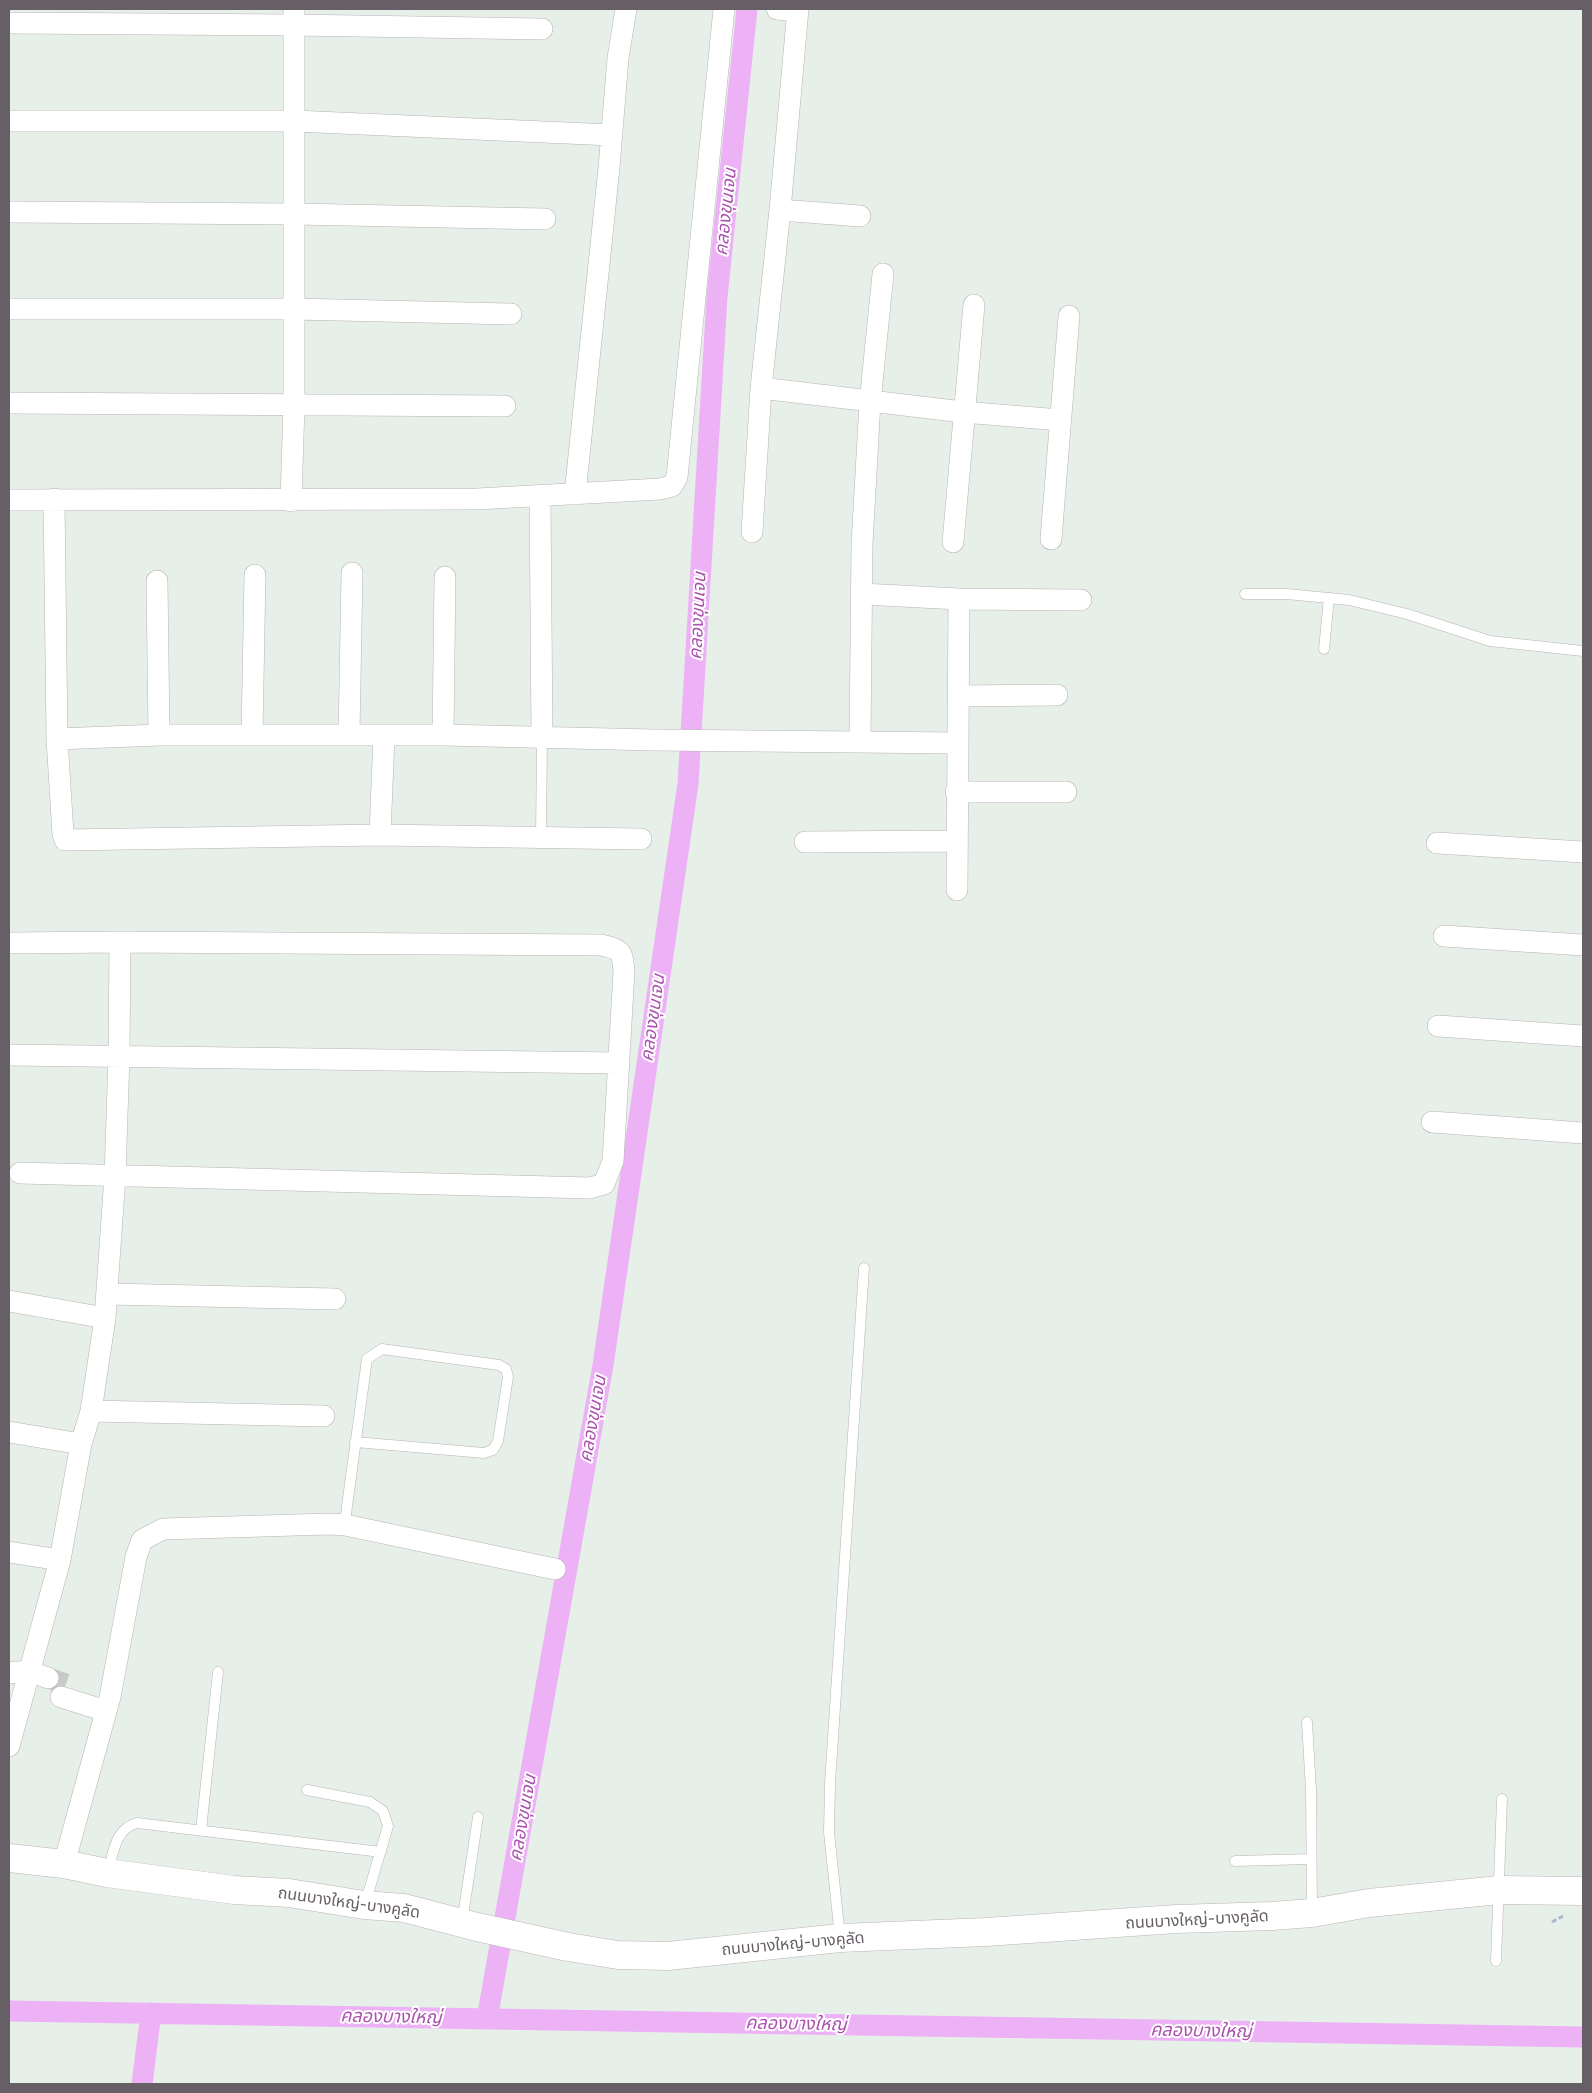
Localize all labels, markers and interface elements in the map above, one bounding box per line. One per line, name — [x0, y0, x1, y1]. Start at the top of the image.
water label: คลองขุนเจน — [711, 167, 741, 257]
water label: คลองขุนเจน — [685, 572, 711, 660]
water label: คลองขุนเจน — [636, 973, 670, 1063]
water label: คลองขุนเจน — [575, 1374, 611, 1464]
water label: คลองขุนเจน — [505, 1773, 541, 1863]
street label: ถนนบางใหญ่-บางคูลัด — [277, 1884, 421, 1922]
street label: ถนนบางใหญ่-บางคูลัด — [1125, 1907, 1269, 1933]
street label: ถนนบางใหญ่-บางคูลัด — [721, 1928, 865, 1960]
water label: คลองบางใหญ่ — [340, 2005, 442, 2029]
water label: คลองบางใหญ่ — [745, 2012, 847, 2036]
water label: คลองบางใหญ่ — [1150, 2019, 1252, 2043]

